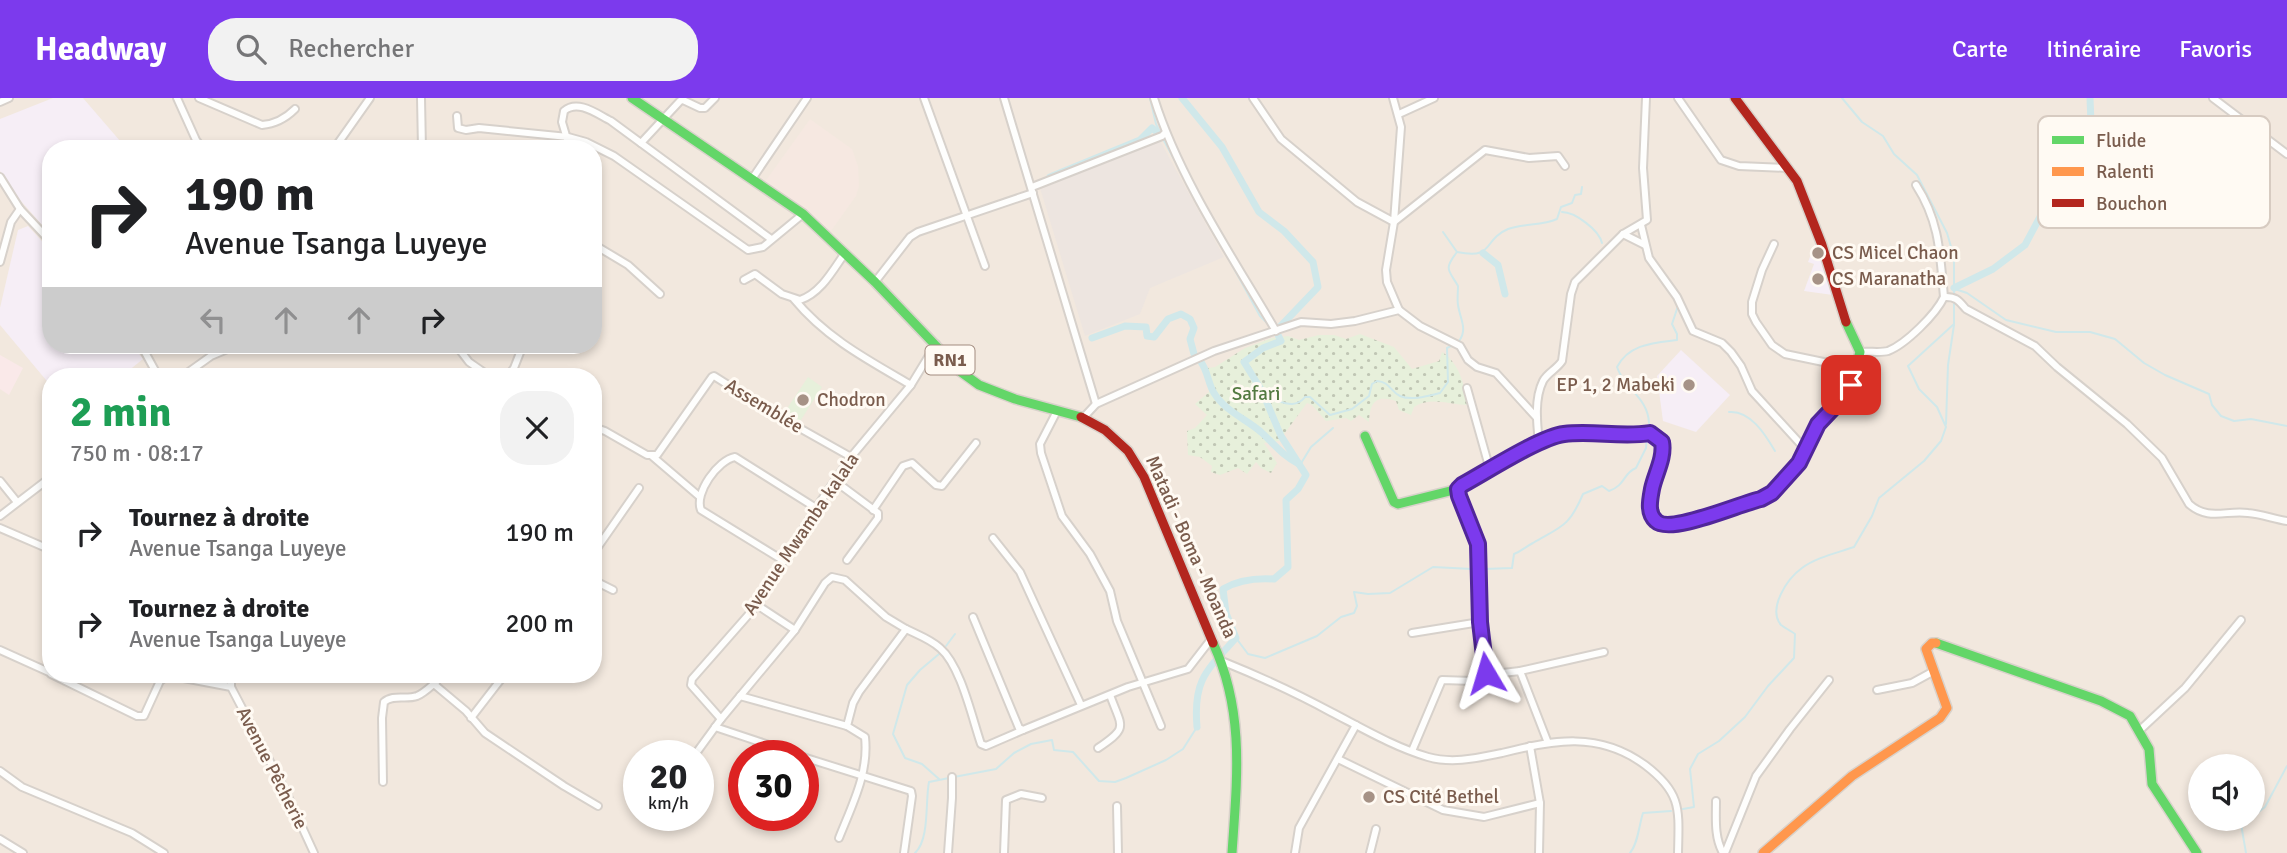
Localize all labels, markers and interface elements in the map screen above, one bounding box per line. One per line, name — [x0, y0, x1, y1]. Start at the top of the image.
search box — [208, 18, 698, 81]
text: Headway — [35, 29, 166, 70]
icon: search — [232, 30, 270, 68]
text: Rechercher — [288, 33, 414, 65]
text: Carte — [1952, 34, 2008, 64]
text: Itinéraire — [2046, 34, 2141, 64]
text: Favoris — [2179, 34, 2252, 64]
legend — [2038, 116, 2270, 228]
text: Fluide — [2096, 129, 2146, 153]
text: Ralenti — [2096, 160, 2154, 184]
text: 190 m — [185, 164, 315, 224]
icon: right — [70, 168, 161, 259]
text: Bouchon — [2096, 192, 2167, 216]
text: Avenue Tsanga Luyeye — [185, 224, 487, 263]
place label: CS Micel Chaon — [1832, 241, 1959, 265]
marker: CS Micel Chaon — [1810, 245, 1826, 261]
place label: CS Maranatha — [1832, 267, 1946, 291]
marker: CS Maranatha — [1810, 271, 1826, 287]
icon: left — [194, 301, 232, 339]
icon: ahead — [267, 301, 305, 339]
icon: ahead — [340, 301, 378, 339]
icon: right — [413, 301, 451, 339]
road number: RN1 — [926, 346, 974, 374]
pin — [1821, 355, 1881, 415]
icon: arrive — [1832, 366, 1870, 404]
street label: Assemblée — [720, 373, 808, 439]
place label: EP 1, 2 Mabeki — [1556, 373, 1675, 397]
marker: EP 1, 2 Mabeki — [1681, 377, 1697, 393]
park label: Safari — [1232, 382, 1280, 406]
text: 2 min — [70, 387, 171, 438]
place label: Chodron — [817, 388, 886, 412]
button: close — [500, 391, 574, 465]
marker: Chodron — [795, 392, 811, 408]
text: 750 m · 08:17 — [70, 439, 204, 468]
street label: Avenue Mwamba kalala — [738, 448, 864, 620]
street label: Matadi - Boma - Moanda — [1140, 452, 1242, 642]
text: Tournez à droite — [129, 502, 309, 534]
icon: right — [70, 514, 108, 552]
text: 190 m — [505, 517, 574, 549]
text: Avenue Tsanga Luyeye — [129, 534, 346, 563]
text: Tournez à droite — [129, 593, 309, 625]
icon: right — [70, 605, 108, 643]
text: 200 m — [505, 608, 574, 640]
text: Avenue Tsanga Luyeye — [129, 625, 346, 654]
position arrow — [1449, 636, 1523, 710]
street label: Avenue Pêcherie — [231, 703, 313, 833]
speed limit sign: 30 — [728, 740, 819, 831]
map controls — [2188, 754, 2265, 831]
button: sound — [2188, 754, 2265, 831]
text: 20 — [650, 755, 687, 798]
place label: CS Cité Bethel — [1383, 785, 1499, 809]
marker: CS Cité Bethel — [1361, 789, 1377, 805]
text: km/h — [648, 792, 689, 814]

